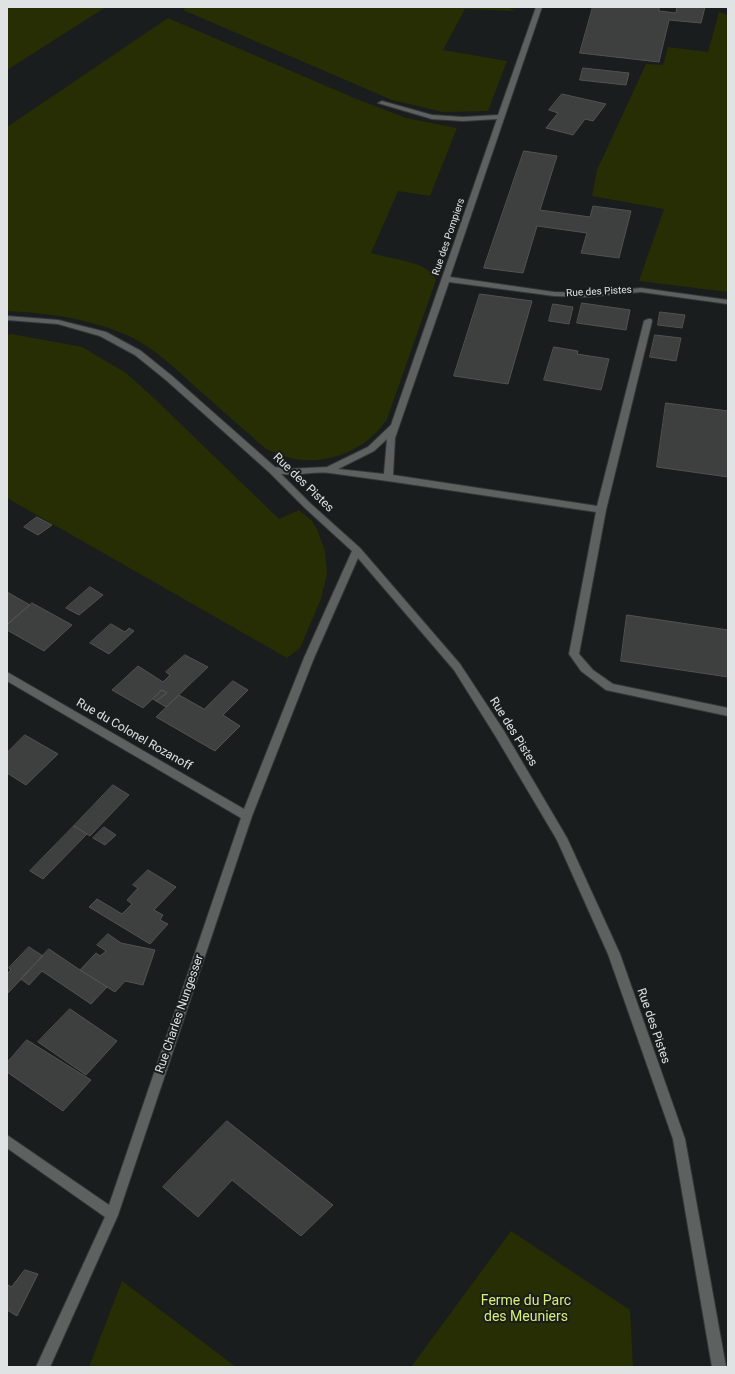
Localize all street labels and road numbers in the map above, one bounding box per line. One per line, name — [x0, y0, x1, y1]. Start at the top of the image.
street label: Rue des Pompiers — [430, 197, 468, 277]
street label: Rue des Pistes — [566, 284, 632, 300]
street label: Rue des Pistes — [270, 450, 336, 516]
street label: Rue des Pistes — [486, 695, 540, 769]
street label: Rue du Colonel Rozanoff — [73, 696, 195, 774]
street label: Rue Charles Nungesser — [153, 953, 207, 1075]
street label: Rue des Pistes — [633, 986, 673, 1066]

